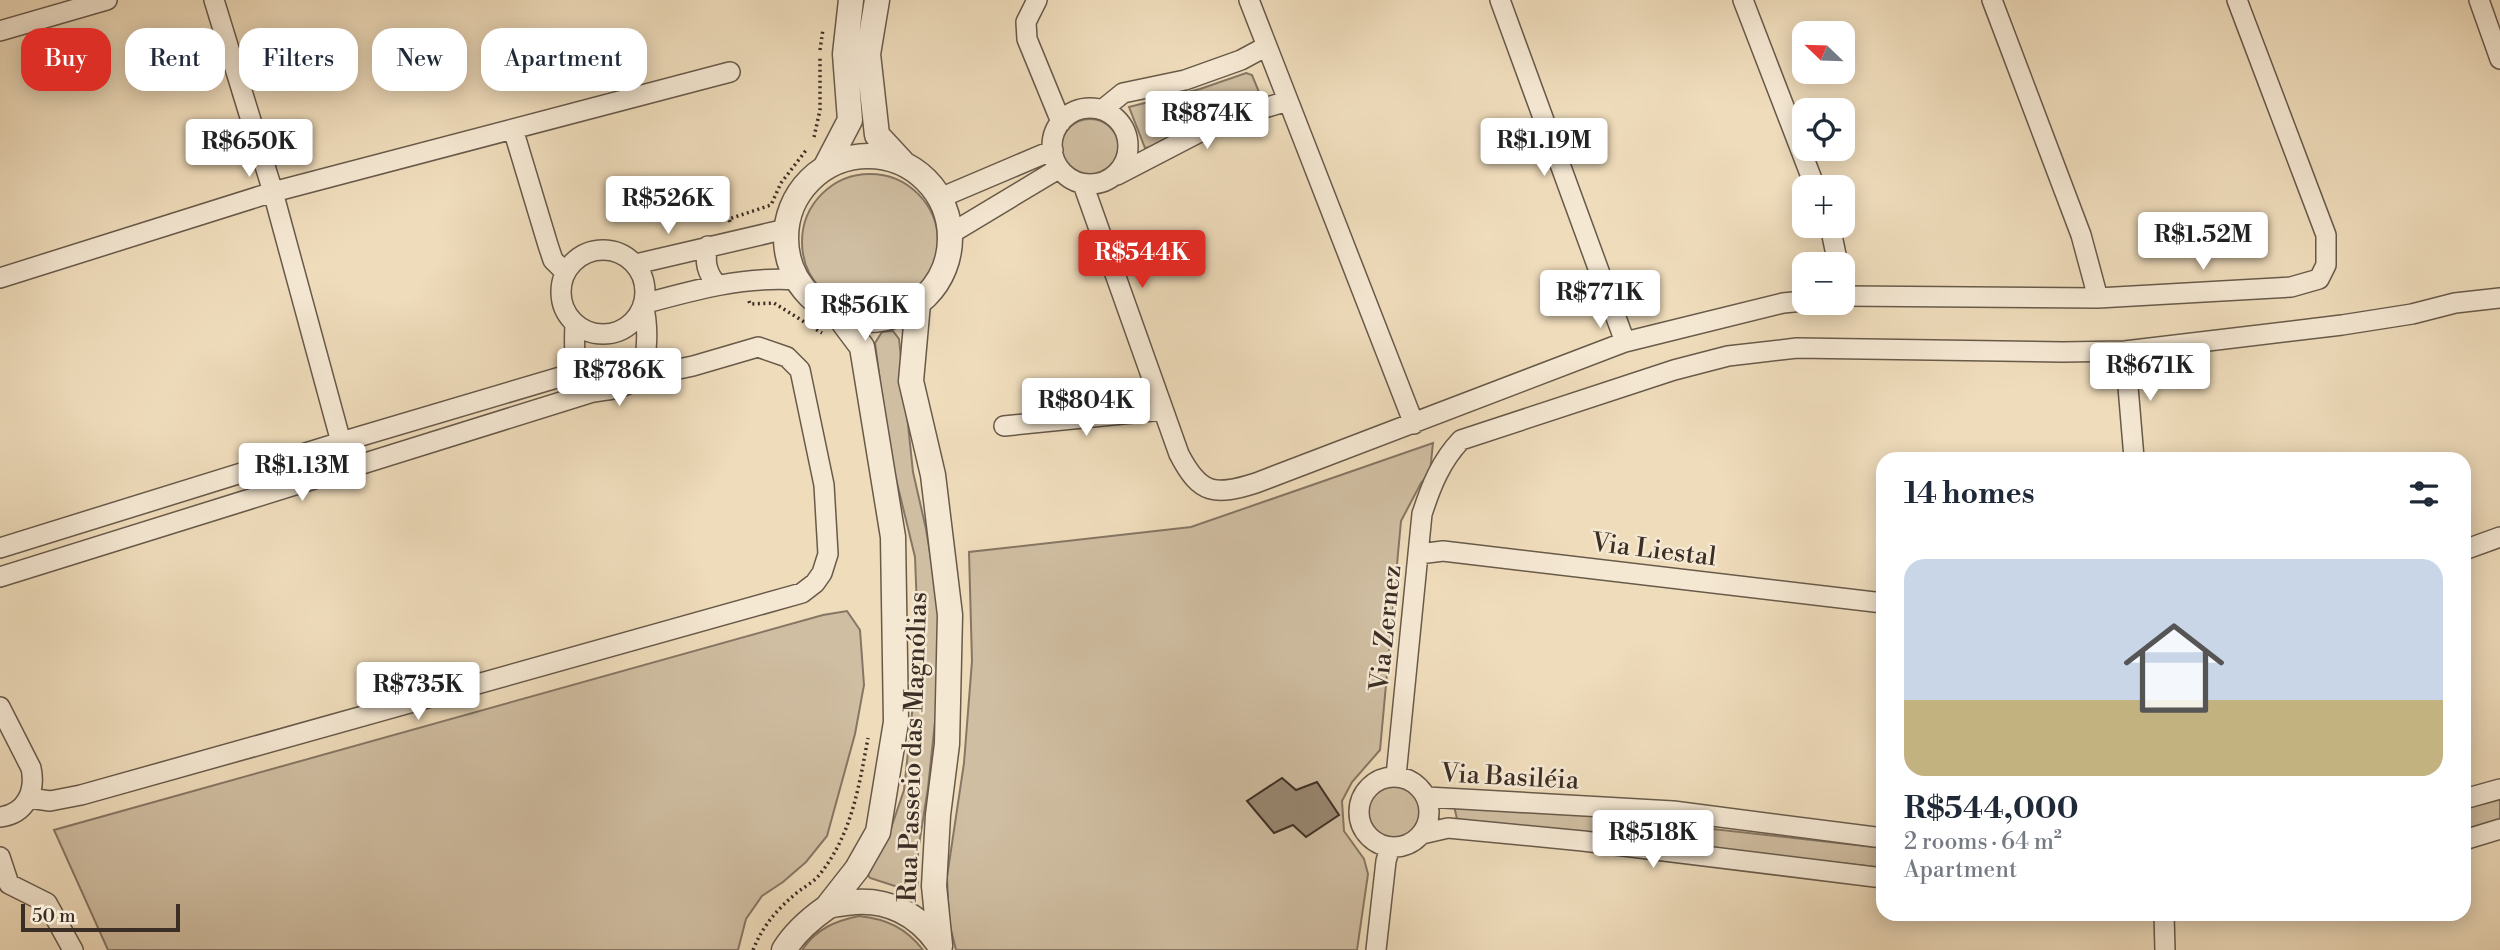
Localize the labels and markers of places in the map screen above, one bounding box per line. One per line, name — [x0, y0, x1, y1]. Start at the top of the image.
pin: R$874K — [1150, 92, 1264, 151]
pin: R$1.19M — [1479, 118, 1609, 178]
pin: R$650K — [192, 120, 306, 179]
pin: R$526K — [611, 176, 725, 236]
pin: R$1.52M — [2138, 212, 2268, 272]
pin: R$544K — [1085, 230, 1199, 290]
pin: R$771K — [1543, 270, 1657, 330]
pin: R$561K — [808, 284, 922, 343]
pin: R$671K — [2093, 344, 2207, 403]
pin: R$786K — [562, 348, 676, 408]
pin: R$804K — [1029, 378, 1143, 438]
pin: R$1.13M — [237, 444, 367, 503]
pin: R$735K — [361, 662, 475, 722]
pin: R$518K — [1596, 810, 1710, 870]

